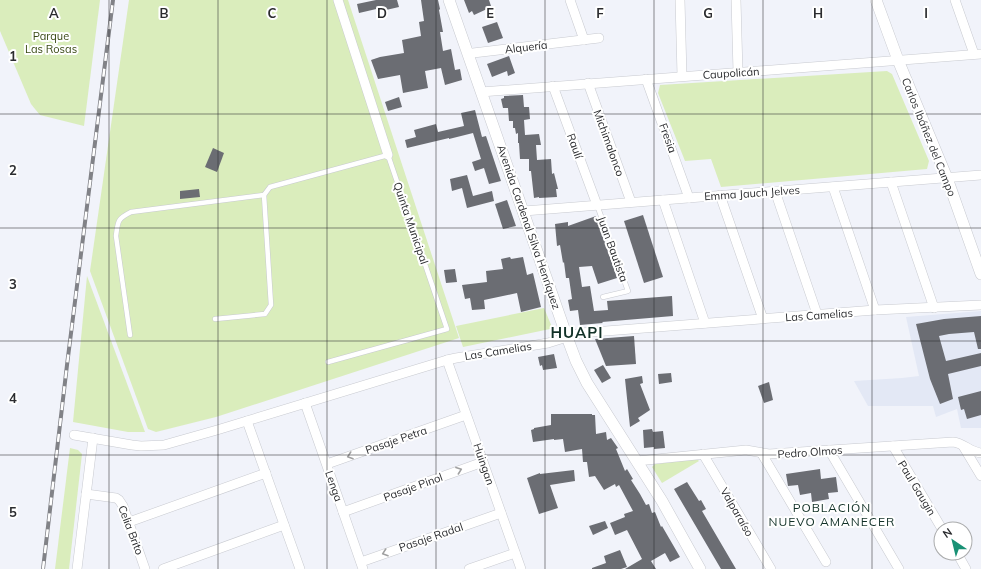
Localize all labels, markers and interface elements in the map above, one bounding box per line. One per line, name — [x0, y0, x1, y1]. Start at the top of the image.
text: A — [49, 5, 59, 21]
text: B — [160, 5, 169, 21]
text: C — [268, 5, 277, 21]
text: D — [377, 5, 387, 21]
text: E — [486, 5, 494, 21]
text: F — [596, 5, 604, 21]
text: G — [703, 5, 713, 21]
text: H — [813, 5, 823, 21]
text: I — [924, 5, 928, 21]
park label: Parque Las Rosas — [25, 29, 77, 56]
street label: Alquería — [504, 37, 548, 57]
text: 1 — [9, 48, 17, 64]
street label: Caupolicán — [702, 64, 760, 82]
street label: Carlos Ibáñez del Campo — [899, 76, 959, 198]
street label: Michimalonco — [590, 108, 628, 178]
street label: Fresia — [656, 121, 680, 155]
street label: Raulí — [564, 131, 586, 162]
street label: Avenida Cardenal Silva Henríquez — [494, 143, 564, 311]
text: 2 — [9, 162, 17, 178]
street label: Quinta Municipal — [390, 180, 432, 266]
street label: Emma Jauch Jelves — [704, 183, 800, 203]
street label: Juan Bautista — [595, 214, 631, 284]
text: 3 — [9, 276, 17, 292]
street label: Las Camelias — [785, 306, 853, 324]
district label: HUAPI — [550, 323, 604, 342]
street label: Las Camelias — [463, 339, 533, 363]
text: 4 — [9, 390, 17, 406]
street label: Pasaje Petra — [363, 423, 429, 457]
street label: Huingan — [470, 441, 498, 487]
street label: Pedro Olmos — [777, 443, 843, 461]
one-way arrow — [347, 451, 354, 460]
street label: Paul Gaugin — [895, 458, 939, 518]
one-way arrow — [456, 467, 463, 475]
street label: Lenga — [322, 469, 346, 503]
street label: Pasaje Pinol — [381, 470, 445, 504]
street label: Valparaíso — [717, 485, 757, 539]
district label: POBLACIÓN NUEVO AMANECER — [769, 500, 895, 529]
street label: Celia Brito — [115, 503, 147, 557]
text: 5 — [9, 504, 17, 520]
street label: Pasaje Radal — [397, 519, 465, 555]
north arrow — [933, 521, 973, 561]
text: N — [940, 525, 955, 541]
one-way arrow — [381, 549, 388, 557]

